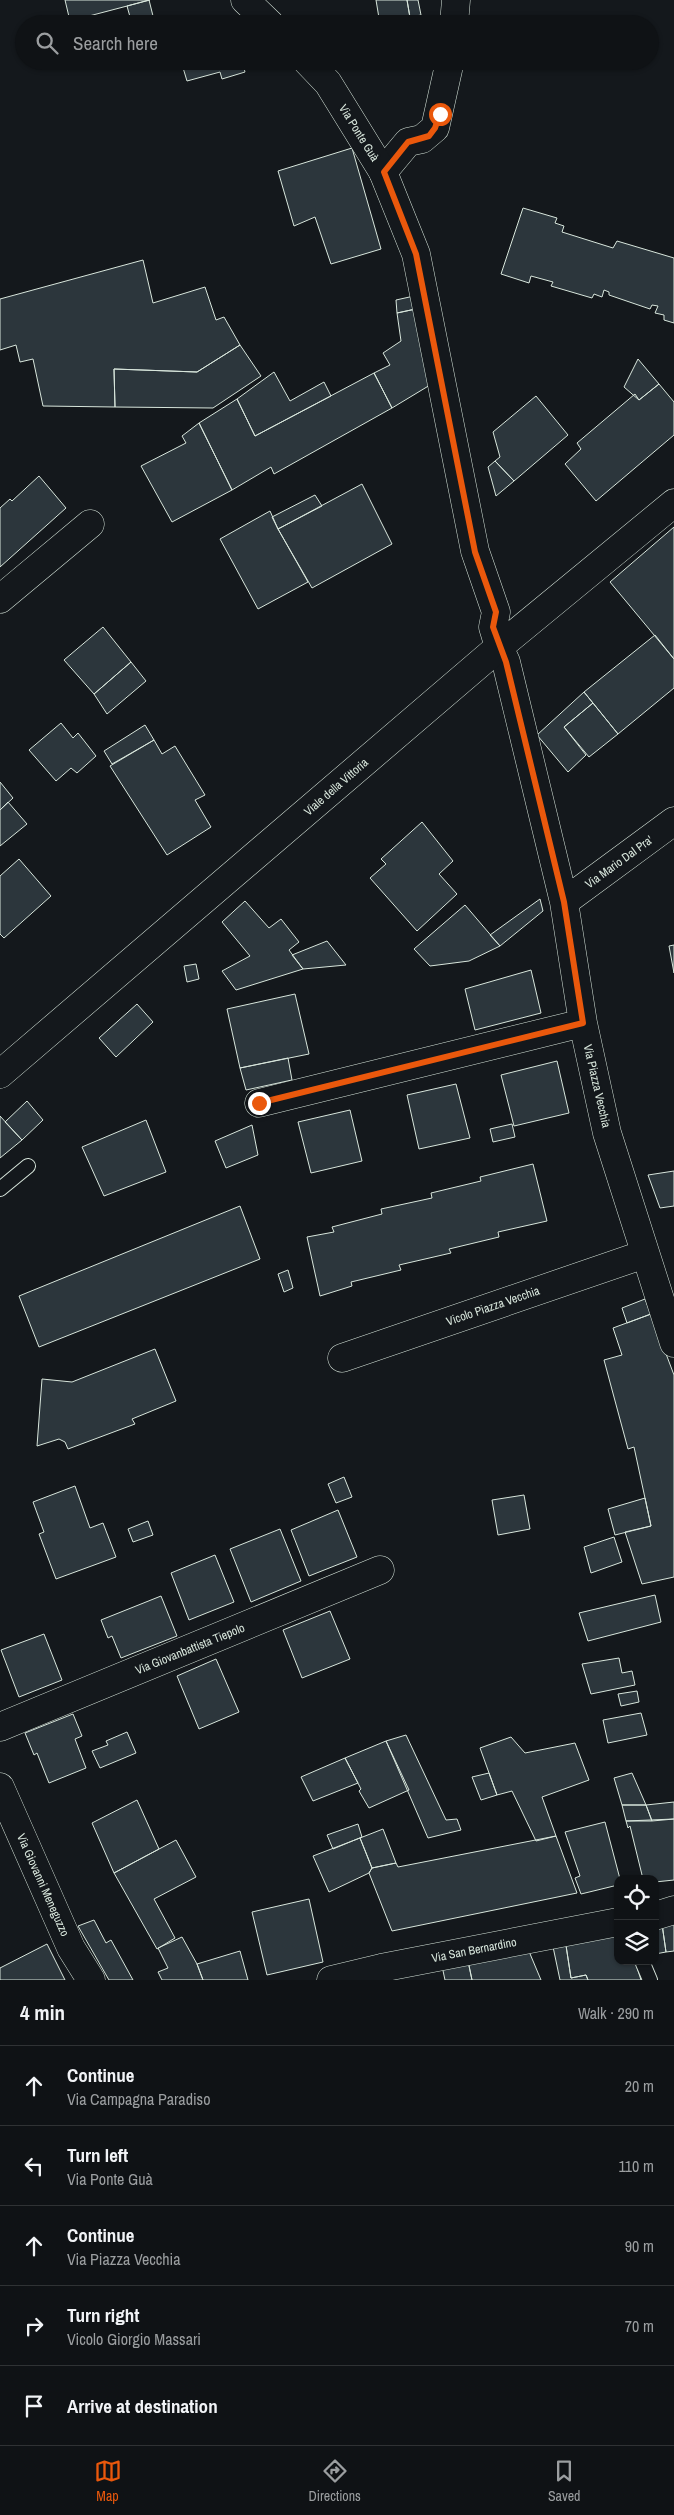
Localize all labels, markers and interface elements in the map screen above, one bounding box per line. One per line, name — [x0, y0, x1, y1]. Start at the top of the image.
search box — [15, 15, 659, 70]
icon: search — [33, 29, 61, 57]
text: Search here — [73, 30, 158, 56]
street label: Via Ponte Guà — [335, 101, 383, 165]
route start — [429, 103, 452, 126]
street label: Viale della Vittoria — [301, 754, 372, 819]
street label: Via Mario Dal Pra' — [582, 832, 656, 892]
street label: Via Piazza Vecchia — [580, 1043, 614, 1130]
route end — [248, 1092, 271, 1115]
street label: Vicolo Piazza Vecchia — [444, 1282, 542, 1329]
street label: Via Giovanbattista Tiepolo — [133, 1620, 247, 1678]
street label: Via Giovanni Meneguzzo — [13, 1831, 73, 1939]
map controls — [614, 1875, 659, 1965]
button: locate — [614, 1875, 659, 1920]
button: layers — [614, 1920, 659, 1965]
street label: Via San Bernardino — [430, 1934, 518, 1966]
text: 4 min — [20, 1998, 65, 2027]
text: Walk · 290 m — [578, 2002, 654, 2024]
text: Continue — [67, 2062, 135, 2088]
icon: ahead — [20, 2072, 48, 2100]
text: 20 m — [625, 2075, 654, 2097]
text: Via Campagna Paradiso — [67, 2088, 210, 2110]
text: Turn left — [67, 2142, 128, 2168]
icon: left — [20, 2152, 48, 2180]
text: 110 m — [618, 2155, 654, 2177]
text: Via Ponte Guà — [67, 2168, 153, 2190]
text: Continue — [67, 2222, 135, 2248]
icon: ahead — [20, 2232, 48, 2260]
text: 90 m — [625, 2235, 654, 2257]
text: Via Piazza Vecchia — [67, 2248, 181, 2270]
text: Turn right — [67, 2302, 139, 2328]
icon: right — [20, 2312, 48, 2340]
text: 70 m — [625, 2315, 654, 2337]
text: Vicolo Giorgio Massari — [67, 2328, 201, 2350]
icon: arrive — [20, 2392, 48, 2420]
text: Arrive at destination — [67, 2393, 218, 2419]
tab: Map — [94, 2457, 122, 2505]
tab: Directions — [309, 2457, 361, 2505]
tab: Saved — [548, 2457, 580, 2505]

